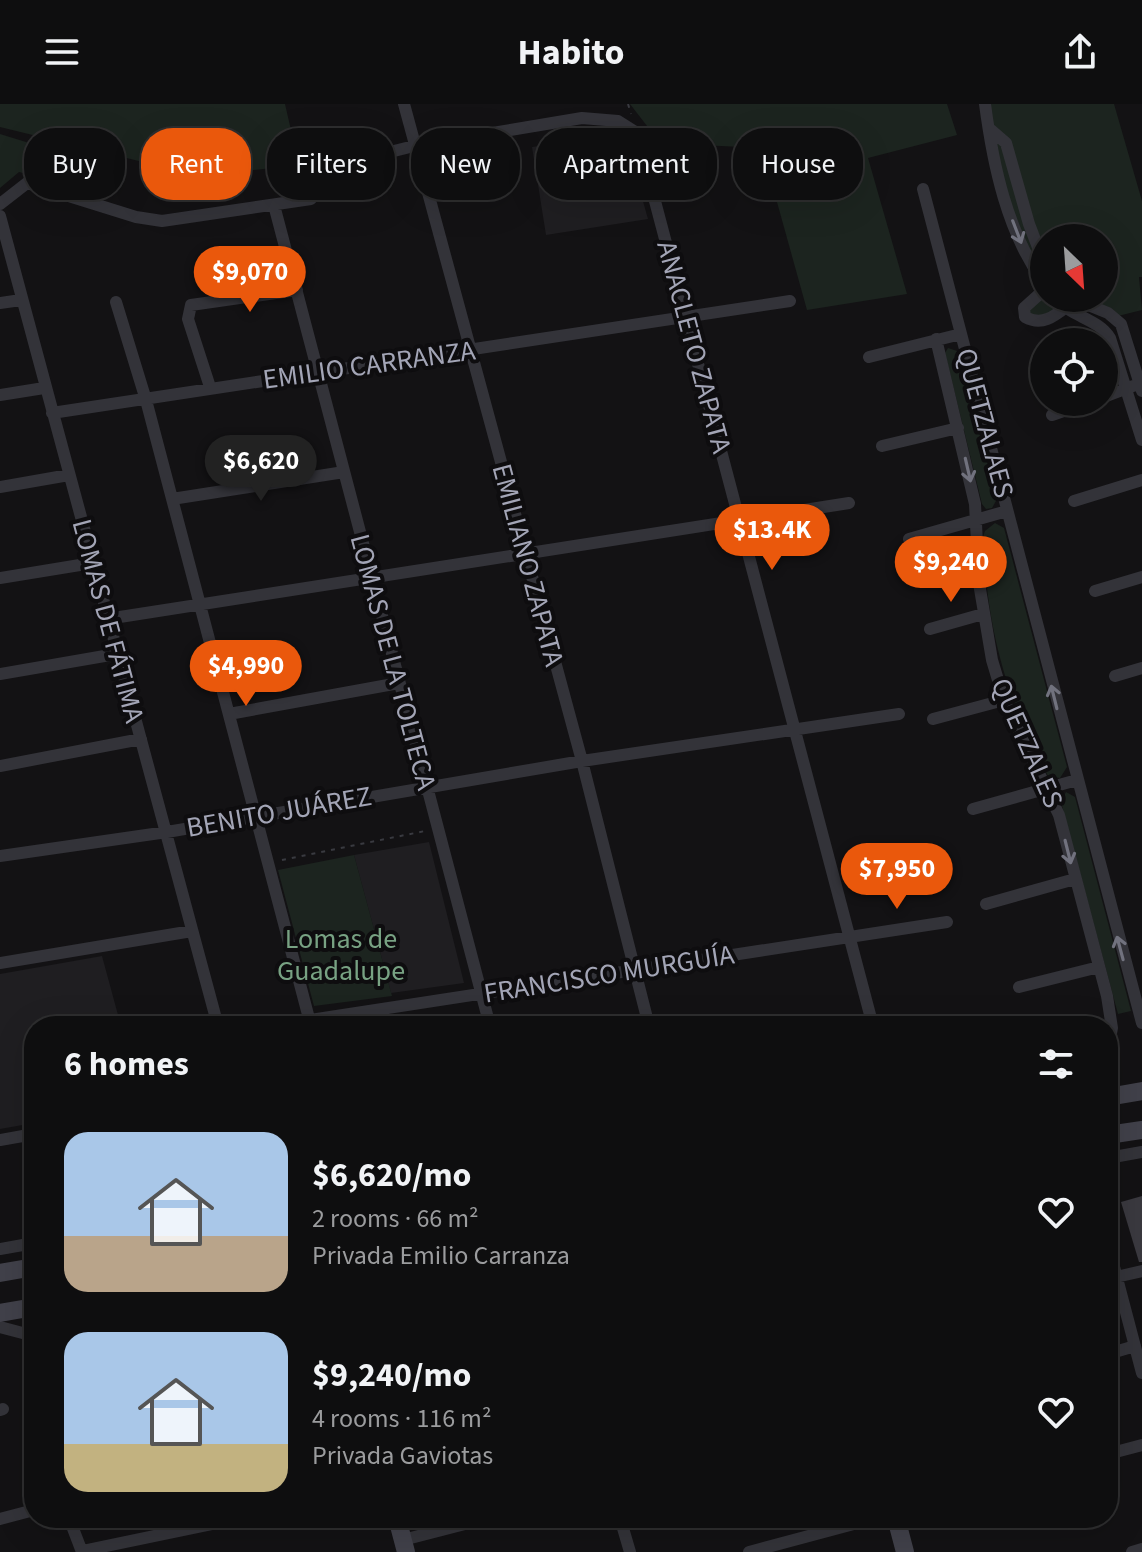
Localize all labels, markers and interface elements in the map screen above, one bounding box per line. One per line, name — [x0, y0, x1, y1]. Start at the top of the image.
text: Habito — [518, 27, 624, 78]
icon: menu — [40, 30, 84, 74]
icon: share — [1058, 30, 1102, 74]
chip: Buy — [24, 128, 125, 200]
chip: Rent — [141, 128, 251, 200]
chip: Filters — [267, 128, 395, 200]
chip: New — [411, 128, 520, 200]
chip: Apartment — [536, 128, 717, 200]
chip: House — [733, 128, 863, 200]
one-way arrow — [1011, 219, 1025, 244]
north arrow — [1030, 224, 1118, 312]
map controls — [1030, 224, 1118, 416]
street label: ANACLETO ZAPATA — [646, 236, 742, 459]
pin: $9,070 — [185, 246, 315, 314]
text: $9,070 — [212, 253, 288, 290]
button: locate — [1030, 328, 1118, 416]
street label: EMILIO CARRANZA — [260, 330, 479, 400]
street label: QUETZALAES — [946, 344, 1024, 502]
pin: $6,620 — [196, 435, 326, 503]
text: $6,620 — [223, 442, 299, 479]
one-way arrow — [961, 456, 976, 482]
street label: EMILIANO ZAPATA — [482, 459, 574, 672]
pin: $13.4K — [707, 504, 837, 572]
text: $13.4K — [733, 511, 811, 548]
street label: LOMAS DE FÁTIMA — [62, 515, 155, 728]
street label: LOMAS DE LA TOLTECA — [340, 529, 447, 795]
pin: $9,240 — [886, 536, 1016, 604]
text: $9,240 — [913, 543, 989, 580]
pin: $4,990 — [181, 640, 311, 708]
text: $4,990 — [208, 647, 284, 684]
street label: QUETZALES — [981, 672, 1073, 814]
one-way arrow — [1046, 684, 1061, 710]
street label: BENITO JUÁREZ — [183, 776, 375, 848]
one-way arrow — [1062, 838, 1077, 864]
pin: $7,950 — [832, 843, 962, 911]
text: $7,950 — [859, 850, 935, 887]
park label: Lomas de Guadalupe — [277, 919, 405, 991]
street label: FRANCISCO MURGUÍA — [481, 934, 738, 1014]
one-way arrow — [1112, 936, 1127, 962]
text: 6 homes — [64, 1040, 189, 1089]
icon: filters — [1034, 1042, 1078, 1086]
text: $6,620/mo — [312, 1151, 472, 1200]
icon: home — [128, 1164, 224, 1260]
icon: heart — [1034, 1190, 1078, 1234]
text: 2 rooms · 66 m² — [312, 1200, 479, 1237]
text: Privada Emilio Carranza — [312, 1237, 570, 1274]
text: $9,240/mo — [312, 1351, 472, 1400]
icon: home — [128, 1364, 224, 1460]
icon: heart — [1034, 1390, 1078, 1434]
text: 4 rooms · 116 m² — [312, 1400, 491, 1437]
text: Privada Gaviotas — [312, 1437, 493, 1474]

